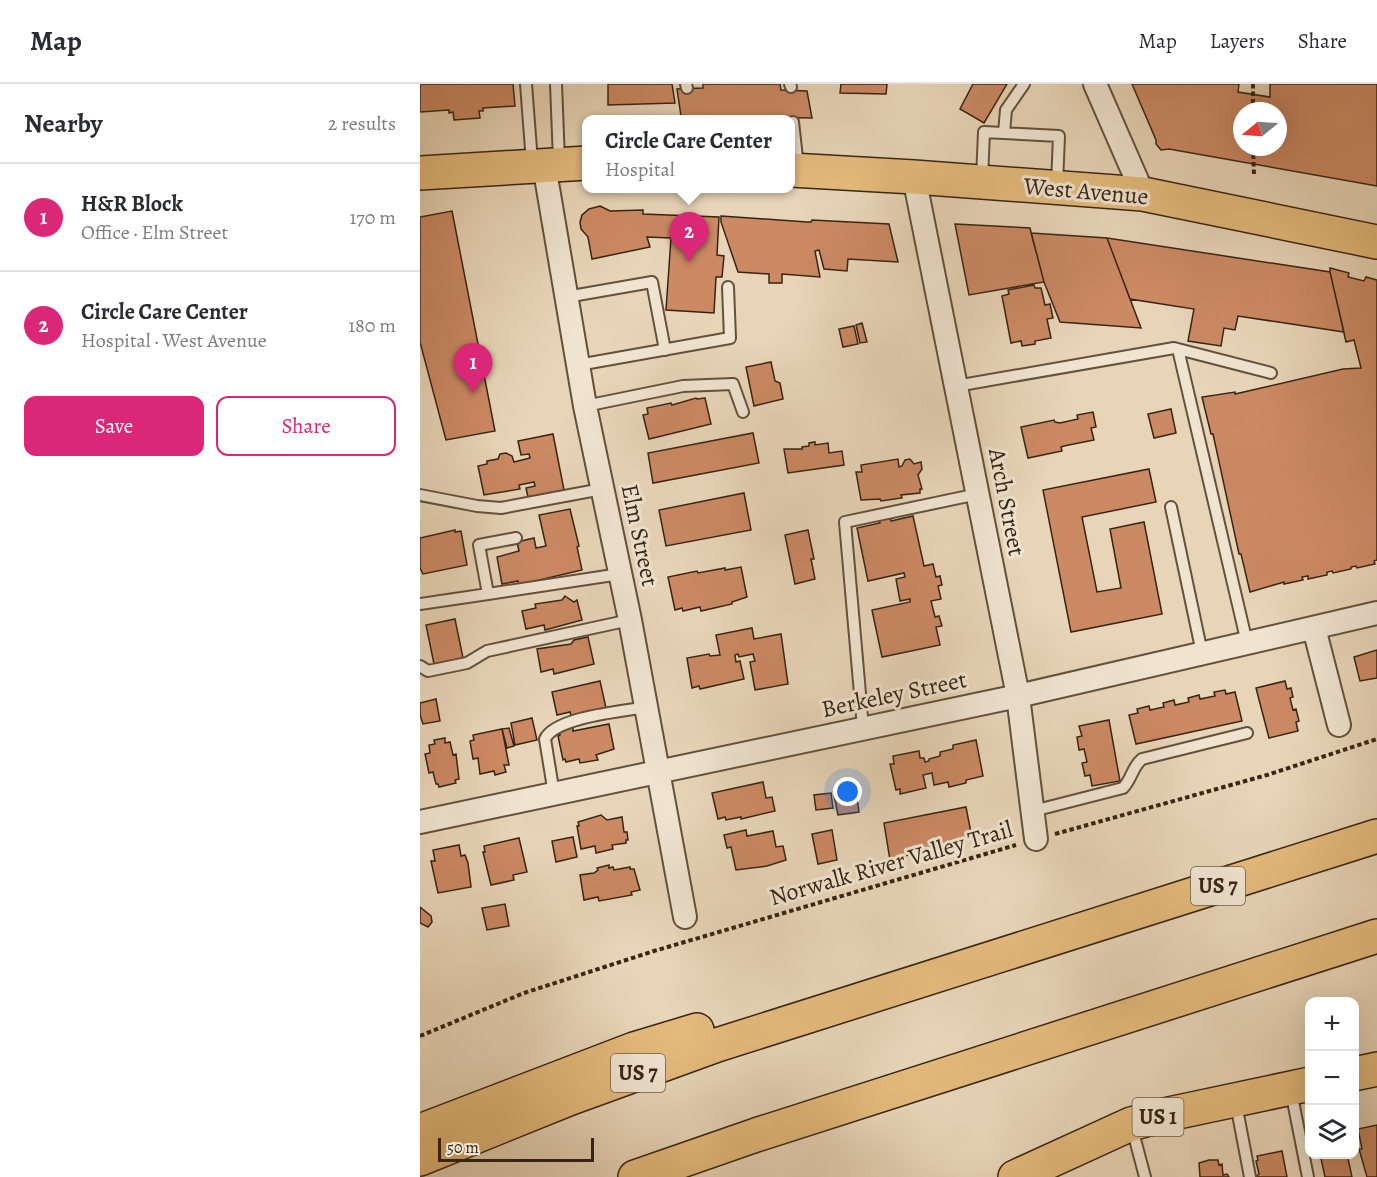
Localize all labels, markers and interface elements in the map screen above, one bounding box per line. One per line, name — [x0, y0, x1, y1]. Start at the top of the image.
text: Map — [30, 22, 82, 60]
text: Map — [1138, 27, 1177, 55]
text: Layers — [1210, 27, 1265, 55]
text: Share — [1298, 27, 1347, 55]
north arrow — [1233, 102, 1287, 156]
text: Nearby — [24, 106, 103, 141]
text: 2 results — [328, 110, 396, 137]
popup — [582, 115, 795, 193]
text: Circle Care Center — [605, 126, 772, 156]
text: Hospital — [605, 156, 675, 183]
street label: West Avenue — [1021, 170, 1150, 212]
text: H&R Block — [81, 189, 183, 219]
text: 1 — [40, 204, 47, 231]
text: 170 m — [350, 204, 396, 231]
pin: 2 — [670, 212, 708, 262]
text: Office · Elm Street — [81, 219, 228, 246]
text: Circle Care Center — [81, 297, 248, 327]
text: 2 — [39, 312, 48, 339]
text: 180 m — [348, 312, 396, 339]
text: Hospital · West Avenue — [81, 327, 267, 354]
pin: 1 — [454, 344, 492, 393]
button: Save — [24, 396, 204, 456]
button: Share — [216, 396, 396, 456]
street label: Arch Street — [981, 444, 1033, 559]
street label: Elm Street — [614, 481, 666, 589]
street label: Berkeley Street — [819, 663, 969, 725]
your location — [833, 777, 862, 806]
street label: Norwalk River Valley Trail — [766, 813, 1017, 913]
road number: US 7 — [1191, 867, 1245, 905]
map controls — [1305, 997, 1359, 1159]
button: + — [1305, 997, 1359, 1051]
button: − — [1305, 1051, 1359, 1105]
road number: US 7 — [611, 1054, 665, 1092]
road number: US 1 — [1132, 1098, 1184, 1136]
button: layers — [1305, 1105, 1359, 1159]
scale bar — [438, 1135, 594, 1162]
text: 50 m — [447, 1137, 479, 1159]

